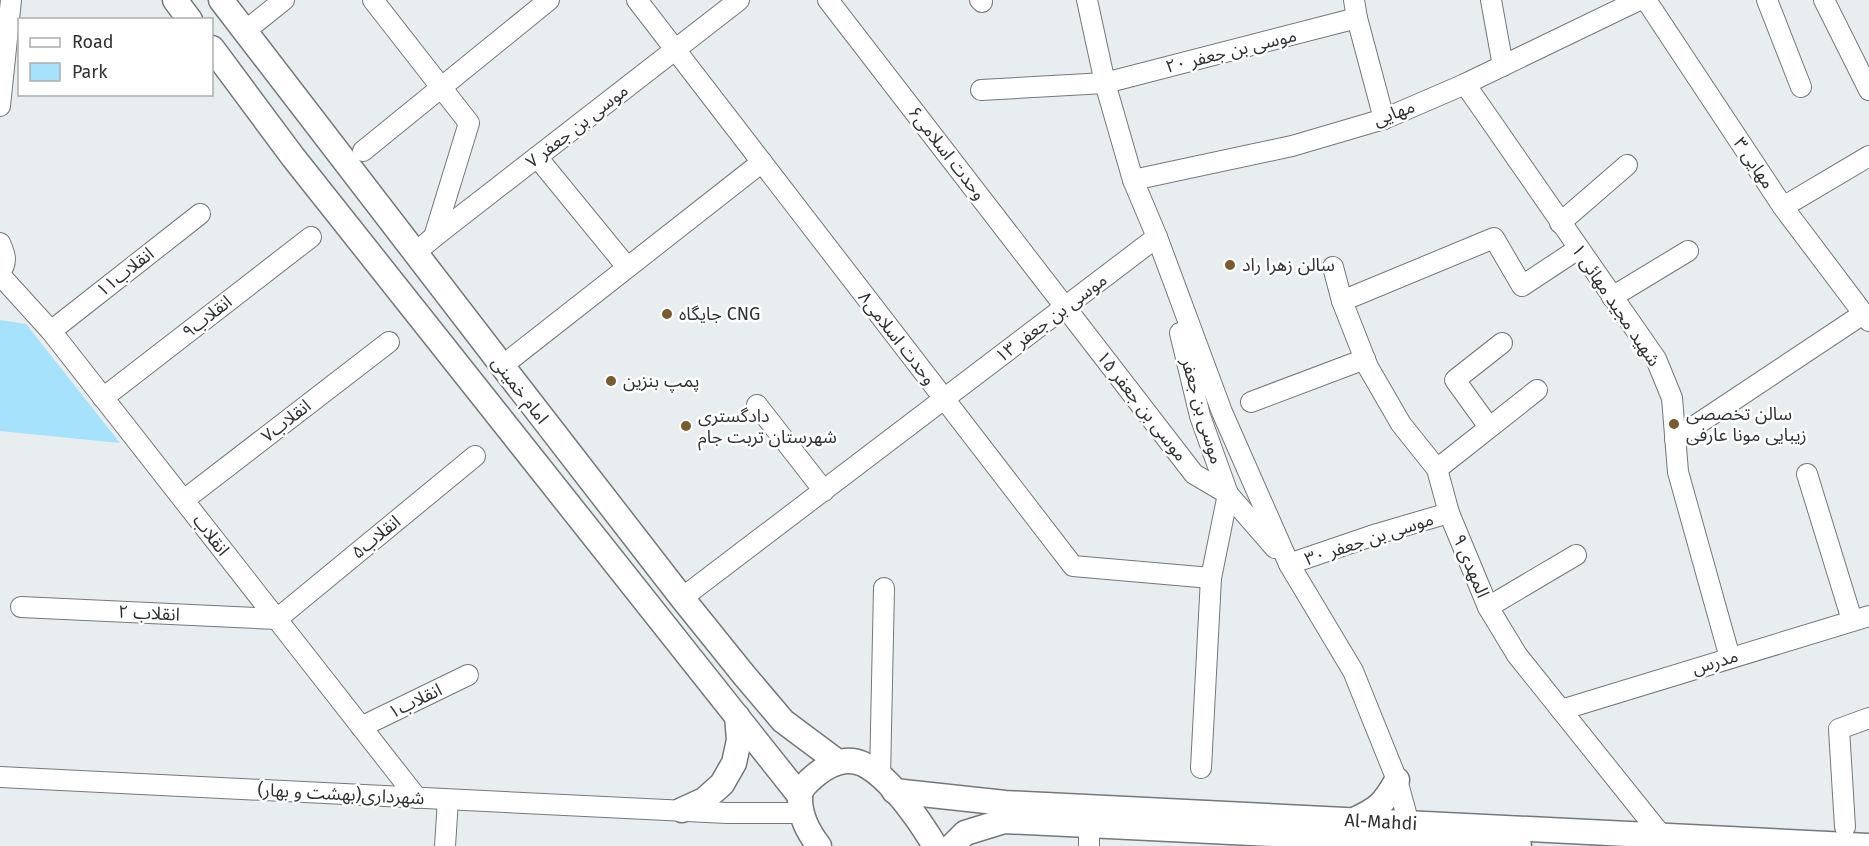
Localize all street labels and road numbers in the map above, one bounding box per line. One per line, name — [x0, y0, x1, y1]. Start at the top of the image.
street label: موسی بن جعفر ۲۰ — [1163, 24, 1299, 78]
street label: موسی بن جعفر ۷ — [521, 79, 633, 173]
street label: مهایی — [1370, 95, 1418, 131]
street label: وحدت اسلامی۶ — [904, 102, 990, 204]
street label: مهایی ۳ — [1729, 133, 1779, 193]
street label: شهید مجید مهائی ۱ — [1567, 239, 1665, 371]
street label: انقلاب۱۱ — [92, 243, 158, 301]
street label: موسی بن جعفر ۱۳ — [991, 269, 1111, 367]
street label: وحدت اسلامی۸ — [854, 287, 940, 389]
street label: انقلاب۹ — [178, 291, 236, 343]
street label: موسی بن جعفر ۱۵ — [1092, 346, 1192, 466]
street label: امام خمینی — [484, 352, 553, 430]
street label: موسی بن جعفر — [1176, 355, 1228, 466]
street label: انقلاب۷ — [257, 395, 315, 447]
street label: موسی بن جعفر ۳۰ — [1302, 508, 1436, 570]
street label: انقلاب — [188, 510, 234, 560]
street label: انقلاب۵ — [347, 511, 405, 563]
street label: المهدی ۹ — [1448, 531, 1494, 601]
street label: انقلاب ۲ — [118, 600, 180, 626]
street label: مدرس — [1689, 645, 1741, 679]
street label: انقلاب۱ — [385, 679, 445, 723]
street label: شهرداری(بهشت و بهار) — [257, 779, 425, 809]
street label: Al-Mahdi — [1344, 809, 1418, 835]

